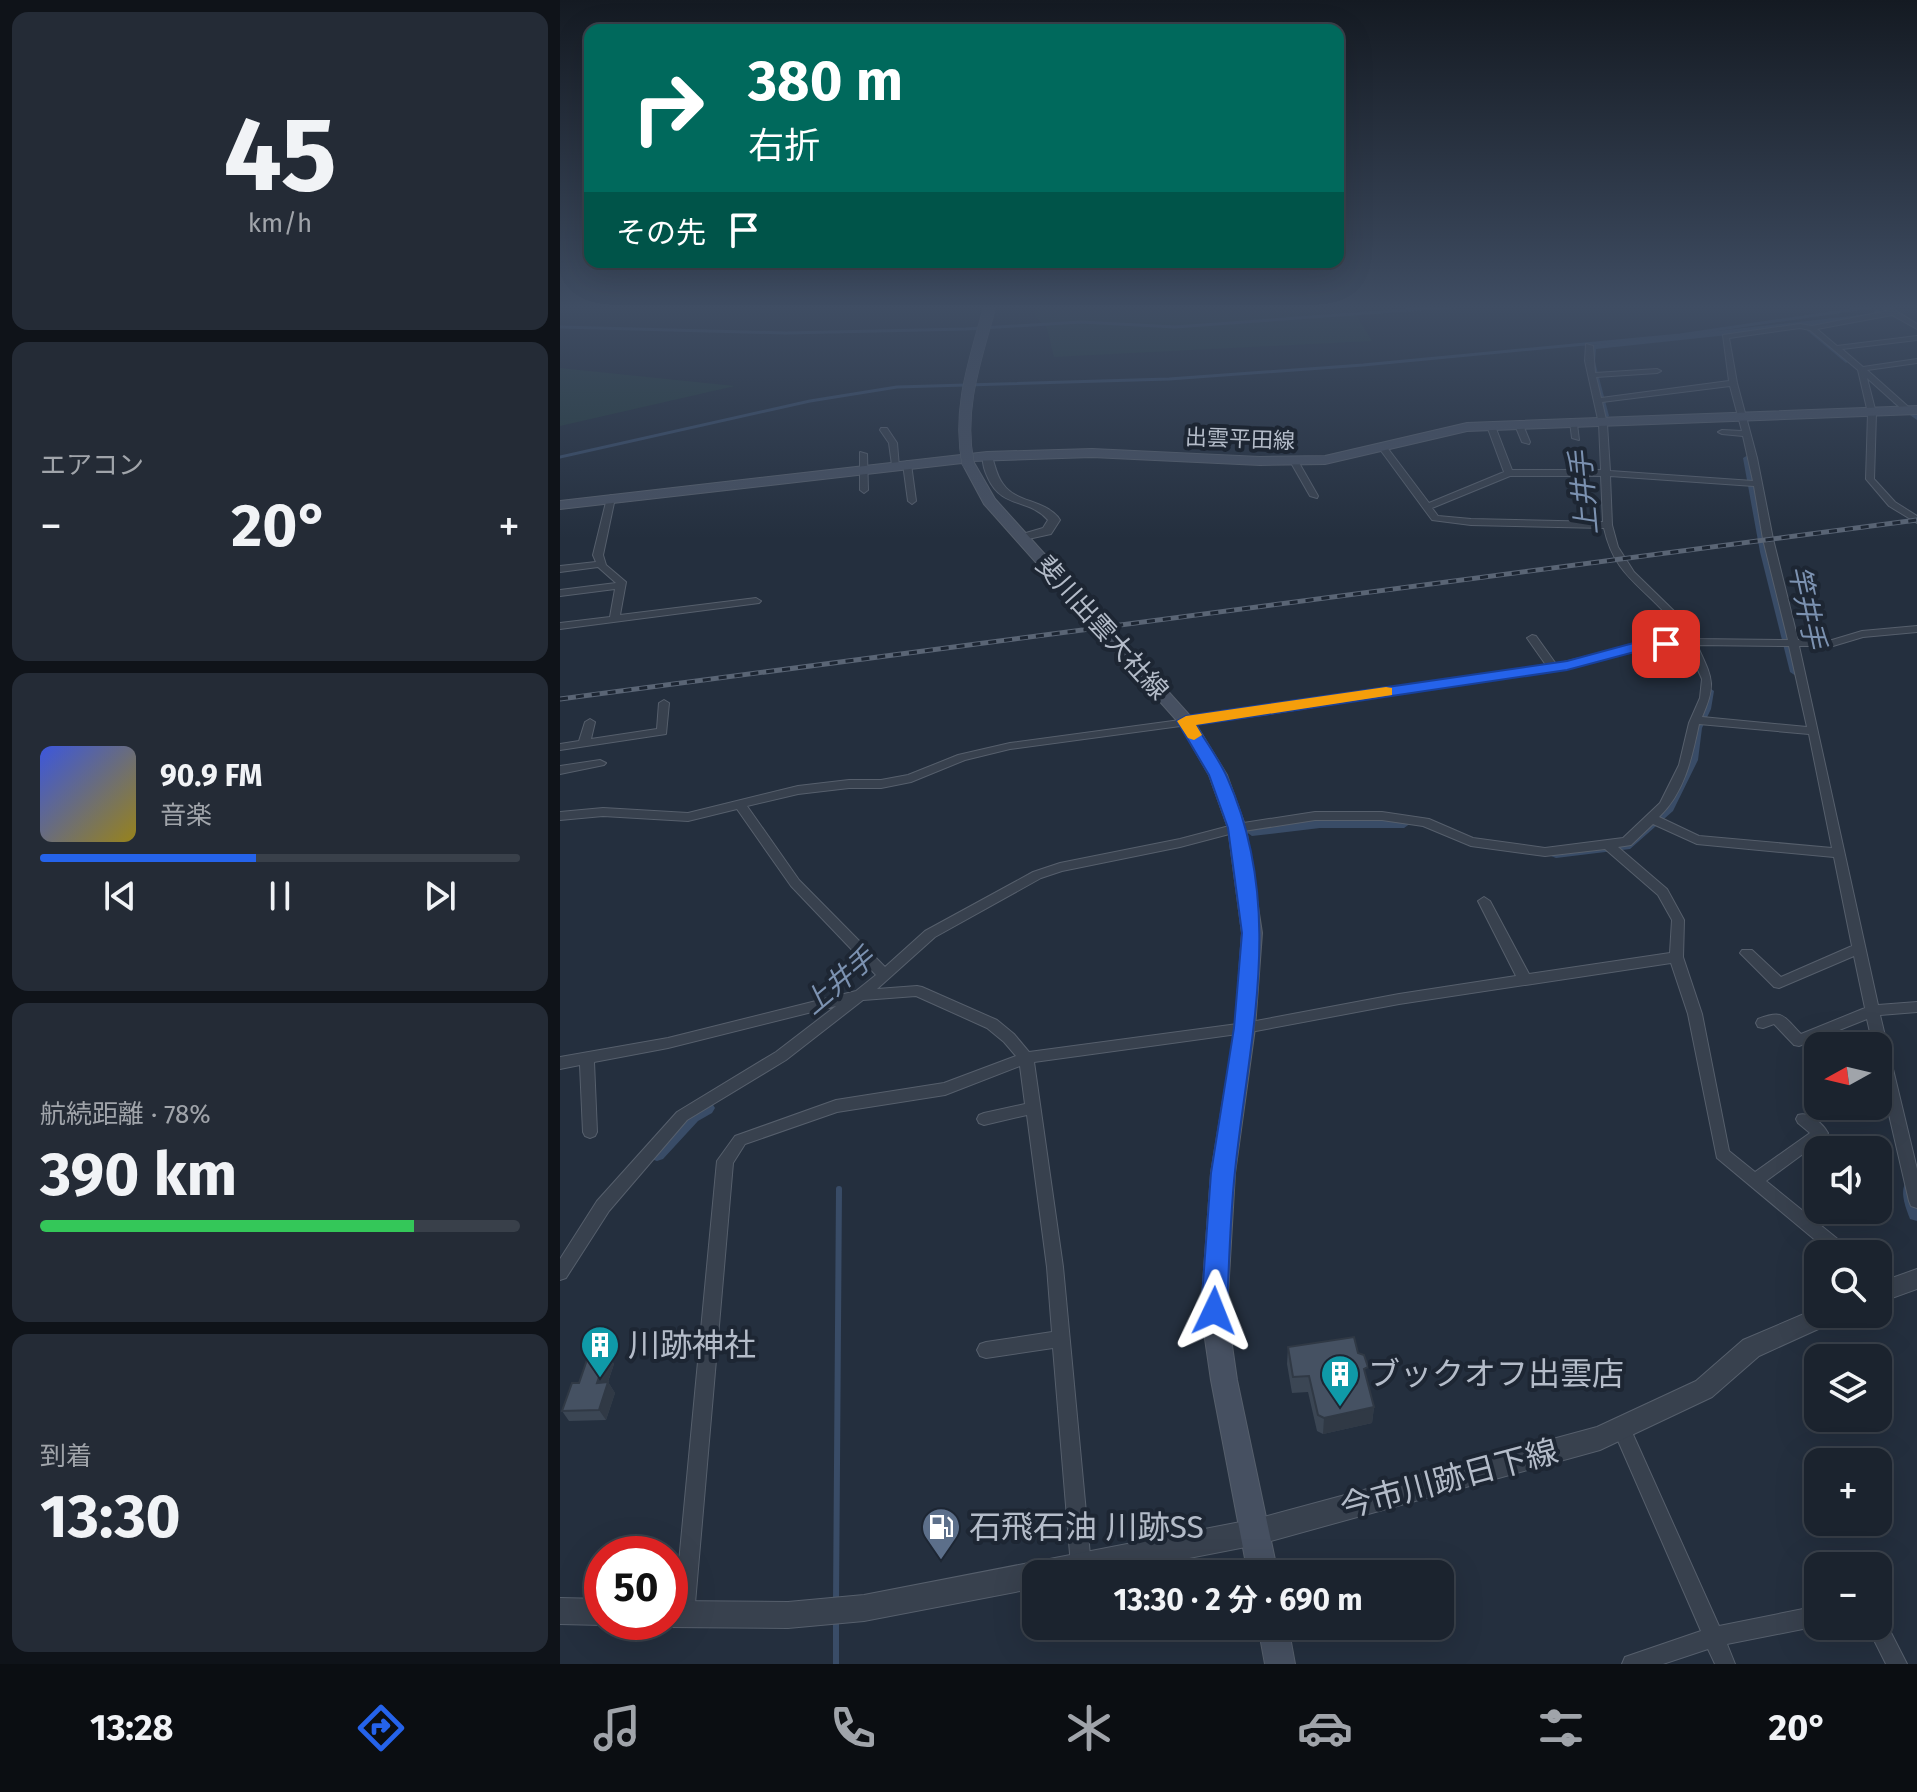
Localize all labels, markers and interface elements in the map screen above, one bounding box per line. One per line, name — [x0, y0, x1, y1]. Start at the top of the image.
text: 380 m — [748, 48, 903, 115]
icon: right — [616, 56, 720, 160]
text: 45 — [223, 93, 337, 218]
text: 右折 — [748, 124, 820, 168]
text: km/h — [248, 208, 312, 239]
icon: arrive — [722, 208, 766, 252]
text: その先 — [616, 215, 706, 251]
street label: 出雲平田線 — [1185, 424, 1295, 454]
water label: 上井手 — [1564, 448, 1604, 536]
text: エアコン — [40, 450, 144, 481]
text: 20° — [231, 490, 329, 562]
text: − — [40, 500, 62, 553]
text: + — [498, 500, 520, 553]
street label: 斐川出雲大社線 — [1030, 550, 1174, 706]
water label: 竿井手 — [1782, 562, 1832, 653]
pin — [1632, 610, 1700, 678]
icon: arrive — [1644, 622, 1688, 666]
text: 90.9 FM — [160, 758, 262, 794]
text: 音楽 — [160, 800, 212, 831]
icon: previous — [98, 874, 142, 918]
icon: pause — [258, 874, 302, 918]
icon: next — [418, 874, 462, 918]
water label: 上井手 — [796, 940, 883, 1021]
north arrow — [1804, 1032, 1892, 1120]
map controls — [1804, 1032, 1892, 1640]
text: 航続距離 · 78% — [40, 1099, 211, 1130]
button: sound — [1804, 1136, 1892, 1224]
text: 390 km — [40, 1139, 237, 1211]
button: search — [1804, 1240, 1892, 1328]
position arrow — [1172, 1269, 1256, 1353]
building icon: 川跡神社 — [579, 1324, 621, 1379]
place label: 川跡神社 — [628, 1326, 756, 1364]
button: layers — [1804, 1344, 1892, 1432]
building icon: ブックオフ出雲店 — [1319, 1353, 1361, 1408]
place label: ブックオフ出雲店 — [1368, 1355, 1624, 1393]
street label: 今市川跡日下線 — [1336, 1432, 1562, 1526]
text: 到着 — [40, 1441, 92, 1472]
button: + — [1804, 1448, 1892, 1536]
text: 13:30 — [40, 1481, 181, 1553]
fuel station icon: 石飛石油 川跡SS — [920, 1506, 962, 1561]
place label: 石飛石油 川跡SS — [969, 1508, 1204, 1546]
speed limit sign: 50 — [584, 1536, 688, 1640]
button: − — [1804, 1552, 1892, 1640]
text: 13:30 · 2 分 · 690 m — [1113, 1582, 1363, 1618]
icon: directions — [353, 1700, 409, 1756]
icon: music — [589, 1700, 645, 1756]
icon: phone — [825, 1700, 881, 1756]
icon: climate — [1061, 1700, 1117, 1756]
icon: car — [1297, 1700, 1353, 1756]
icon: filters — [1533, 1700, 1589, 1756]
text: 13:28 — [90, 1706, 174, 1750]
text: 20° — [1769, 1706, 1827, 1750]

